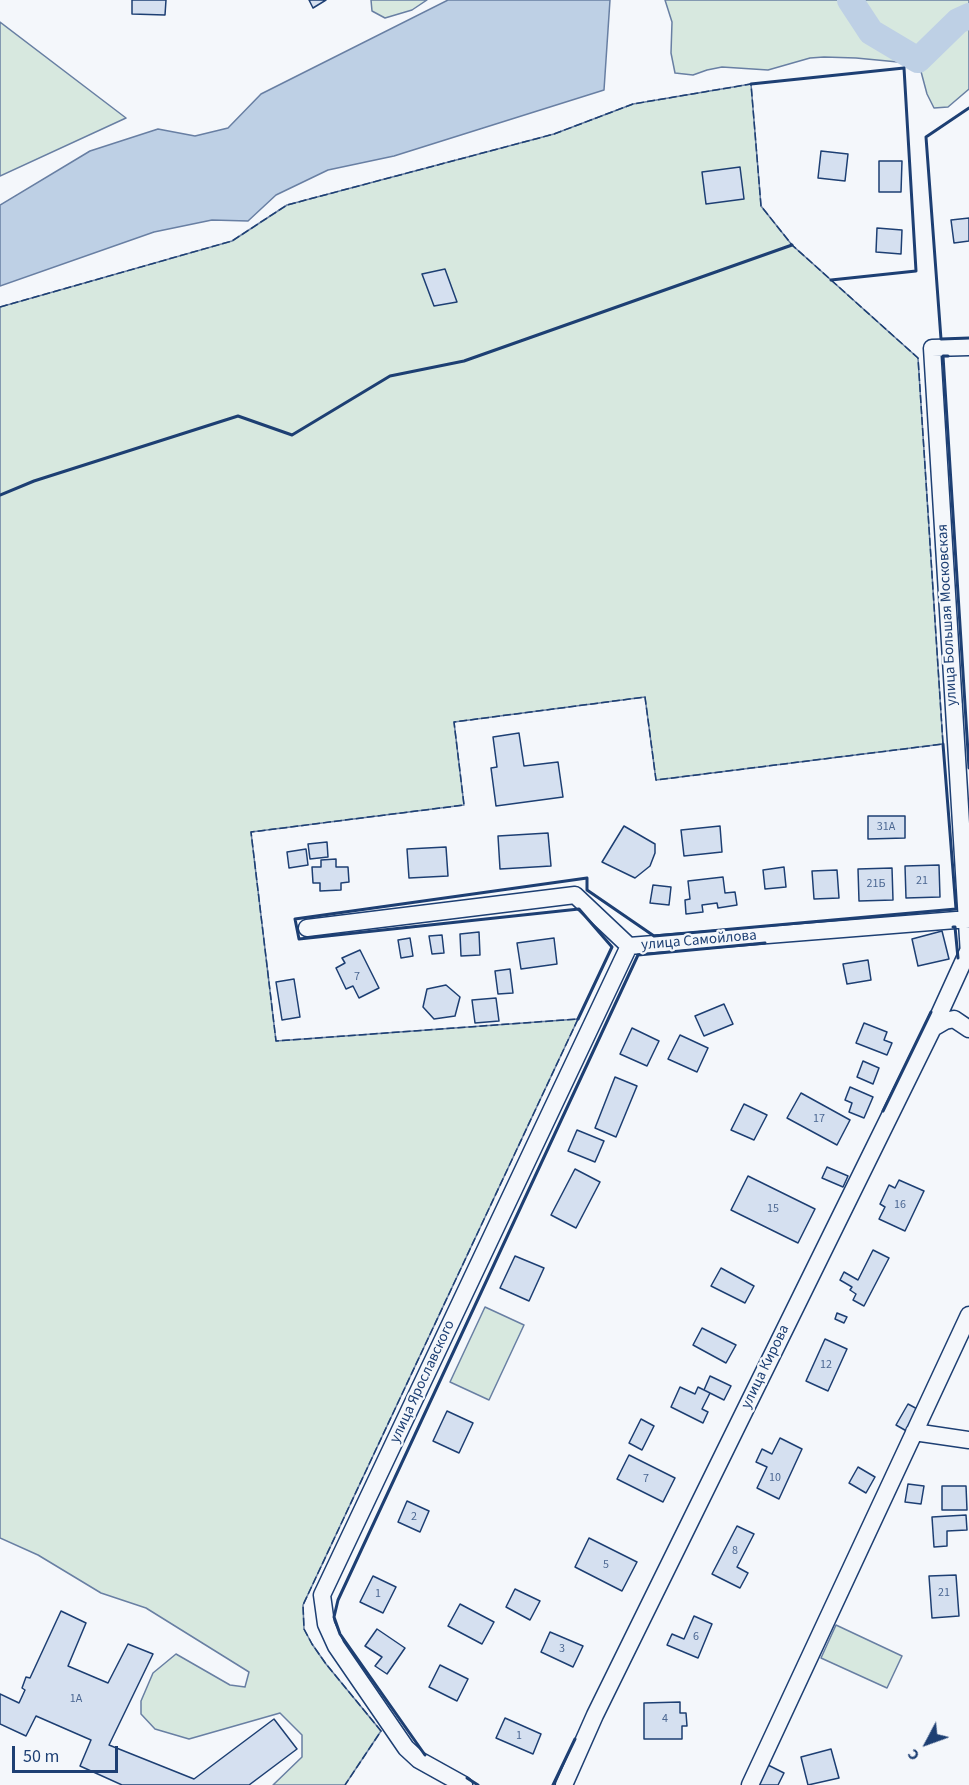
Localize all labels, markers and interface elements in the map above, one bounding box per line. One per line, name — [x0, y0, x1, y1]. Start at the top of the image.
street label: улица Большая Московская — [934, 524, 962, 706]
house number: 31А — [877, 820, 895, 834]
house number: 21 — [916, 874, 928, 888]
house number: 21Б — [867, 877, 885, 891]
street label: улица Самойлова — [641, 927, 757, 955]
house number: 7 — [354, 970, 360, 984]
house number: 17 — [813, 1112, 825, 1126]
house number: 16 — [894, 1198, 906, 1212]
house number: 15 — [767, 1202, 779, 1216]
street label: улица Ярославского — [387, 1318, 459, 1446]
street label: улица Кирова — [738, 1322, 794, 1412]
house number: 12 — [820, 1358, 832, 1372]
house number: 10 — [769, 1471, 781, 1485]
house number: 7 — [643, 1472, 649, 1486]
house number: 2 — [411, 1510, 417, 1524]
house number: 8 — [732, 1544, 738, 1558]
house number: 5 — [603, 1558, 609, 1572]
house number: 21 — [938, 1586, 950, 1600]
house number: 1 — [375, 1587, 381, 1601]
house number: 6 — [693, 1630, 699, 1644]
house number: 3 — [559, 1642, 565, 1656]
house number: 1А — [70, 1692, 82, 1706]
house number: 4 — [662, 1712, 668, 1726]
north arrow — [897, 1713, 957, 1773]
house number: 1 — [516, 1729, 522, 1743]
scale bar — [15, 1734, 122, 1772]
text: 50 m — [23, 1744, 59, 1769]
text: С — [902, 1744, 925, 1766]

